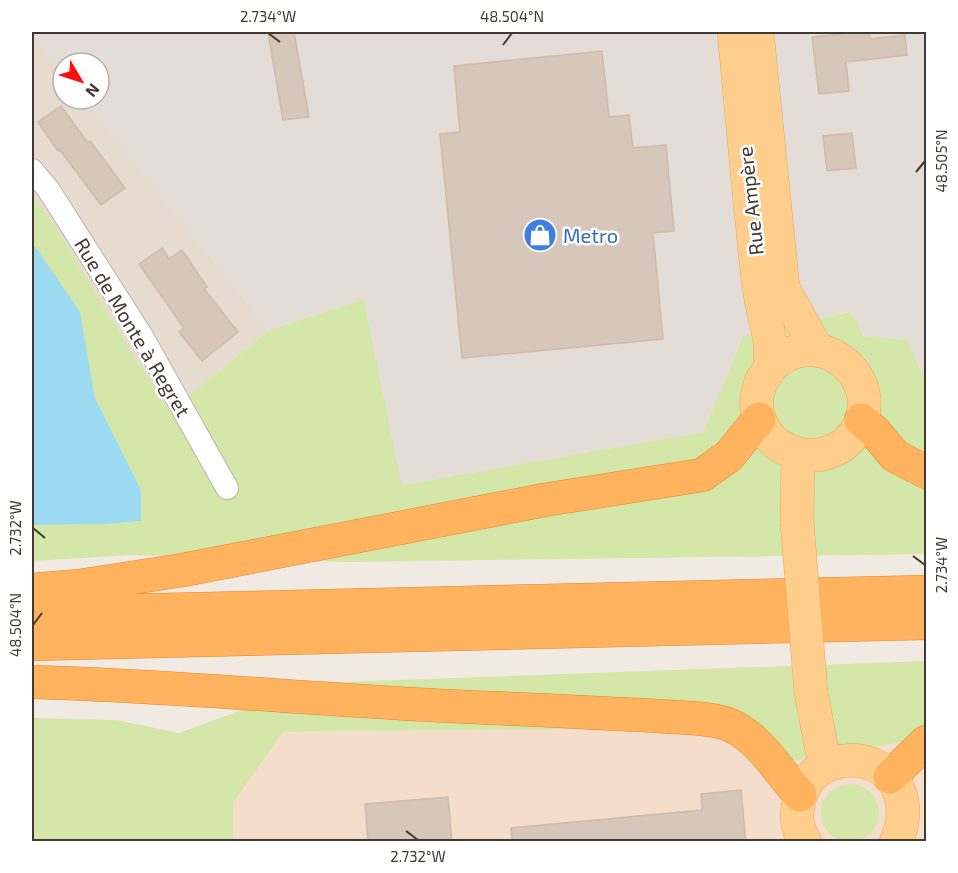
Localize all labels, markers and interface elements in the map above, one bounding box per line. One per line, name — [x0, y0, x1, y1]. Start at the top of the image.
text: 2.734°W — [240, 7, 296, 25]
text: 48.504°N — [480, 7, 544, 25]
north arrow — [51, 51, 111, 111]
text: N — [82, 80, 104, 101]
text: 48.505°N — [932, 130, 950, 192]
street label: Rue Ampère — [732, 145, 768, 257]
shop icon: Metro — [522, 217, 558, 253]
place label: Metro — [563, 223, 618, 247]
street label: Rue de Monte à Regret — [70, 233, 196, 421]
text: 2.732°W — [6, 500, 24, 556]
text: 2.734°W — [932, 537, 950, 593]
text: 48.504°N — [6, 593, 24, 657]
text: 2.732°W — [390, 847, 446, 865]

